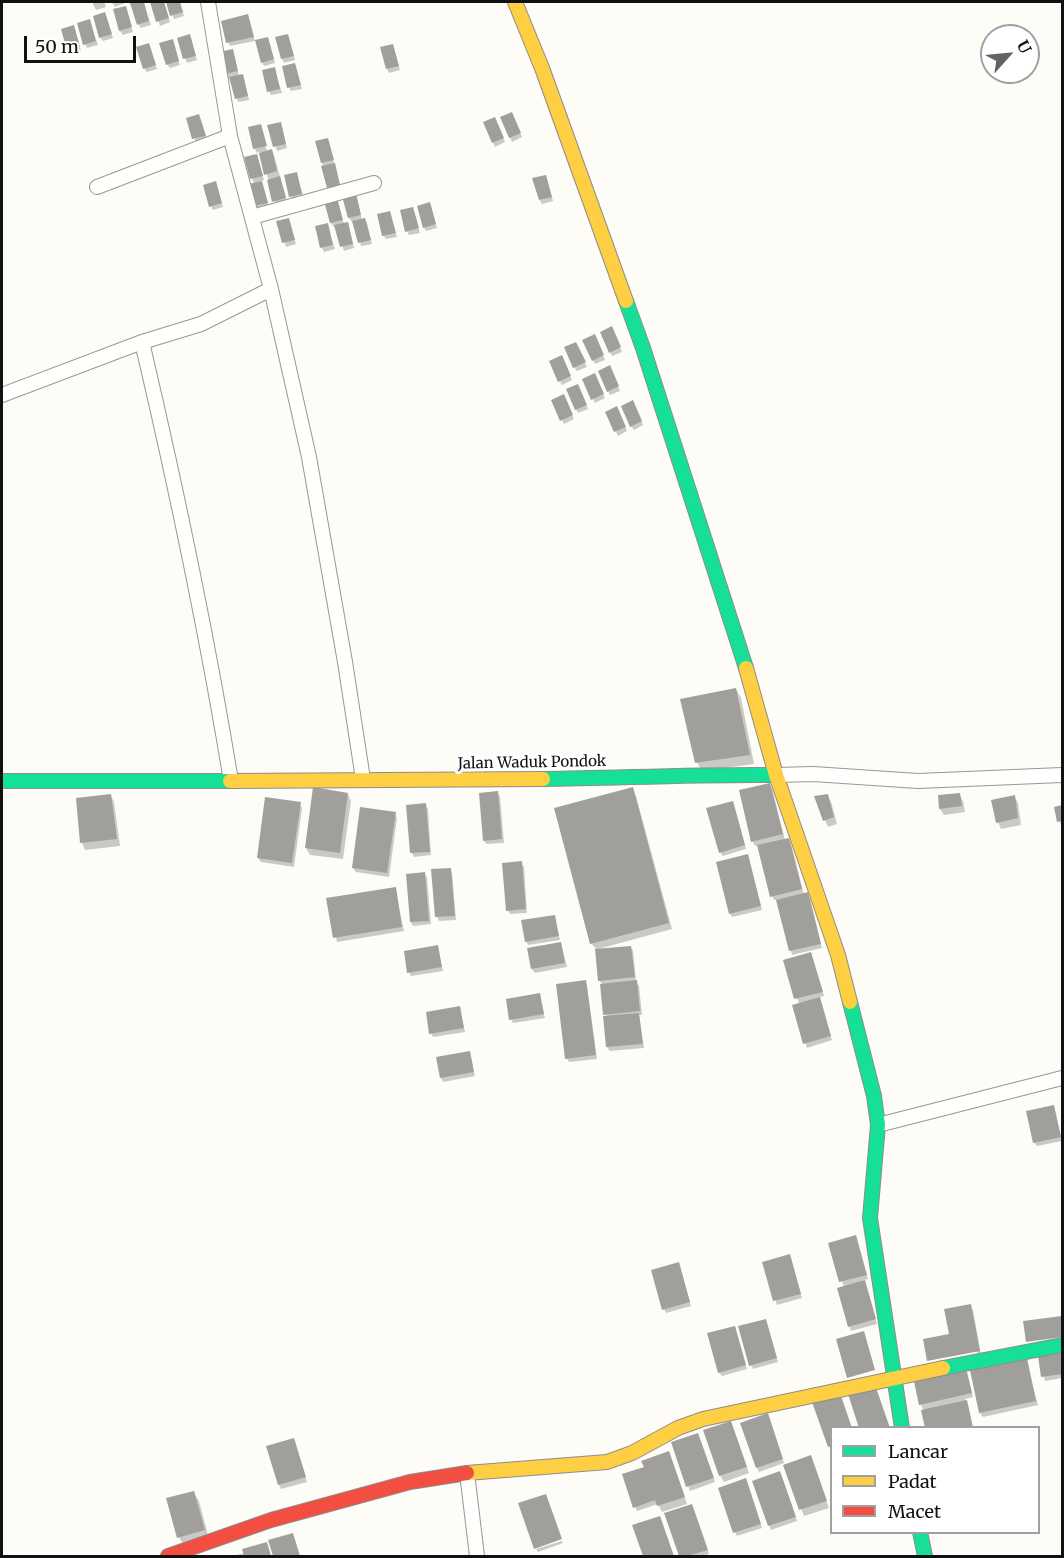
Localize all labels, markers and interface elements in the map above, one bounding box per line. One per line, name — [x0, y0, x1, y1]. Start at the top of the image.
scale bar — [27, 24, 140, 62]
north arrow — [980, 24, 1040, 84]
text: 50 m — [35, 35, 79, 58]
text: U — [1013, 37, 1036, 57]
street label: Jalan Waduk Pondok — [458, 753, 606, 773]
legend — [830, 1426, 1040, 1534]
text: Lancar — [888, 1440, 948, 1463]
text: Padat — [888, 1470, 937, 1493]
text: Macet — [888, 1500, 941, 1523]

